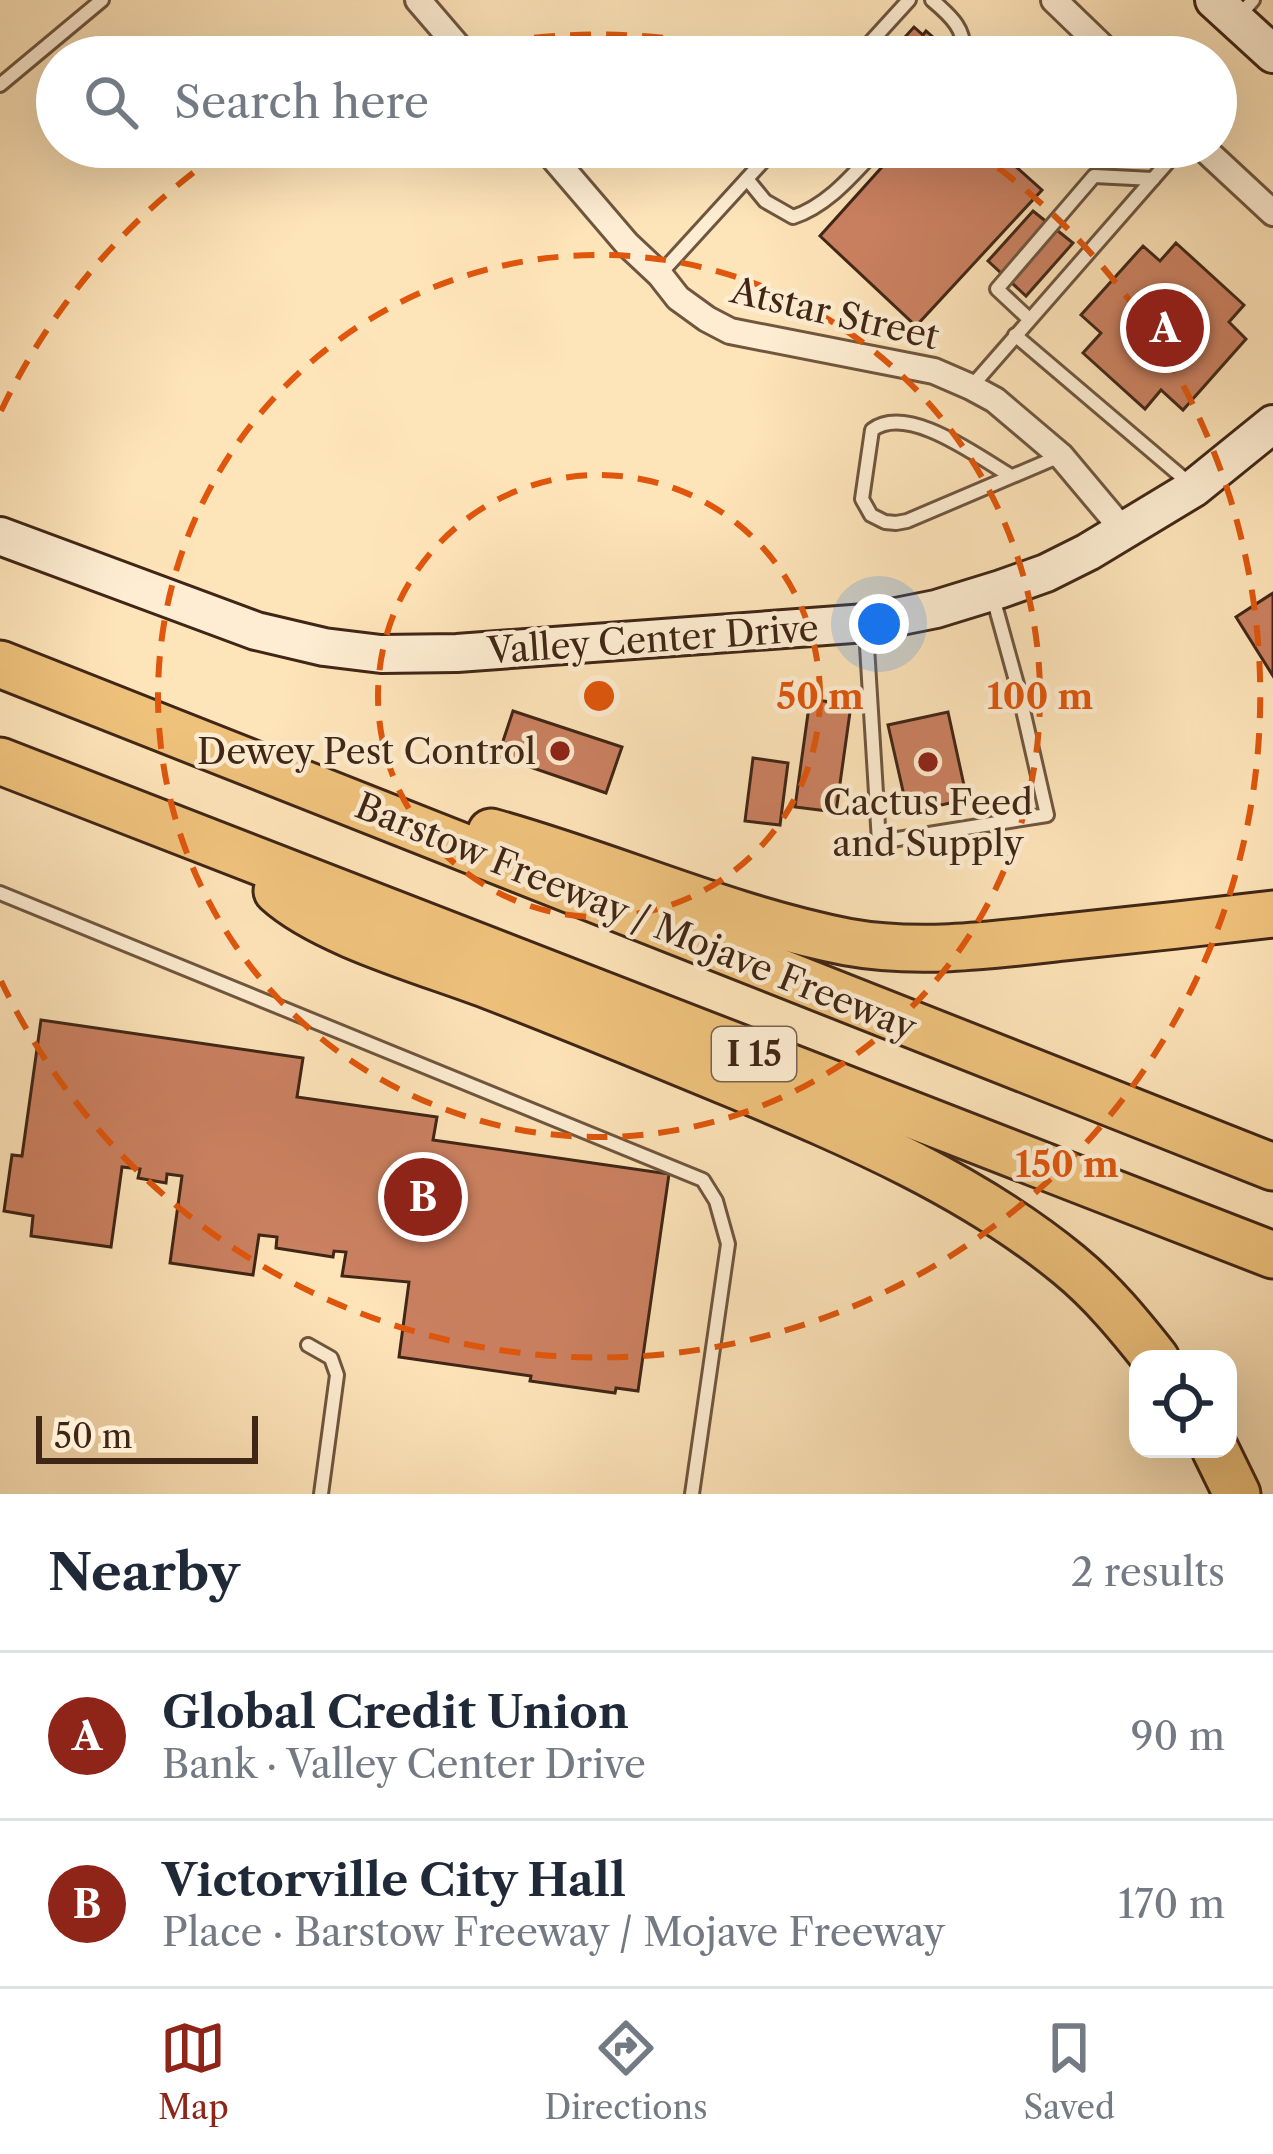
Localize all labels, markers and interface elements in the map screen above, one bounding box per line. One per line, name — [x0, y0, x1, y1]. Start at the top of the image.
search box — [36, 36, 1237, 168]
icon: search — [78, 69, 144, 135]
text: Search here — [174, 74, 429, 130]
street label: Atstar Street — [726, 267, 944, 358]
pin: A — [1126, 283, 1204, 373]
your location — [849, 594, 909, 654]
street label: Valley Center Drive — [485, 605, 820, 673]
text: 50 m — [776, 674, 864, 718]
text: 100 m — [987, 674, 1093, 718]
centre of rings — [578, 675, 620, 717]
place label: Dewey Pest Control — [197, 729, 536, 773]
marker: Dewey Pest Control — [547, 738, 573, 764]
marker: Cactus Feed and Supply — [915, 749, 941, 775]
place label: Cactus Feed and Supply — [823, 780, 1033, 865]
street label: Barstow Freeway / Mojave Freeway — [349, 783, 924, 1049]
road number: I 15 — [712, 1027, 796, 1081]
text: 150 m — [1015, 1142, 1119, 1186]
pin: B — [384, 1152, 462, 1242]
map controls — [1129, 1350, 1237, 1458]
button: locate — [1129, 1350, 1237, 1458]
scale bar — [36, 1410, 258, 1463]
text: 50 m — [54, 1416, 132, 1457]
text: Nearby — [48, 1541, 240, 1603]
text: 2 results — [1071, 1548, 1225, 1596]
text: Global Credit Union — [162, 1684, 629, 1740]
text: A — [72, 1712, 102, 1760]
text: 90 m — [1131, 1712, 1225, 1760]
text: Bank · Valley Center Drive — [162, 1740, 646, 1788]
text: Victorville City Hall — [162, 1852, 626, 1908]
text: B — [73, 1880, 102, 1928]
text: 170 m — [1118, 1880, 1225, 1928]
text: Place · Barstow Freeway / Mojave Freeway — [162, 1908, 945, 1956]
tab: Map — [158, 2015, 229, 2128]
tab: Directions — [545, 2015, 708, 2128]
tab: Saved — [1023, 2015, 1115, 2128]

